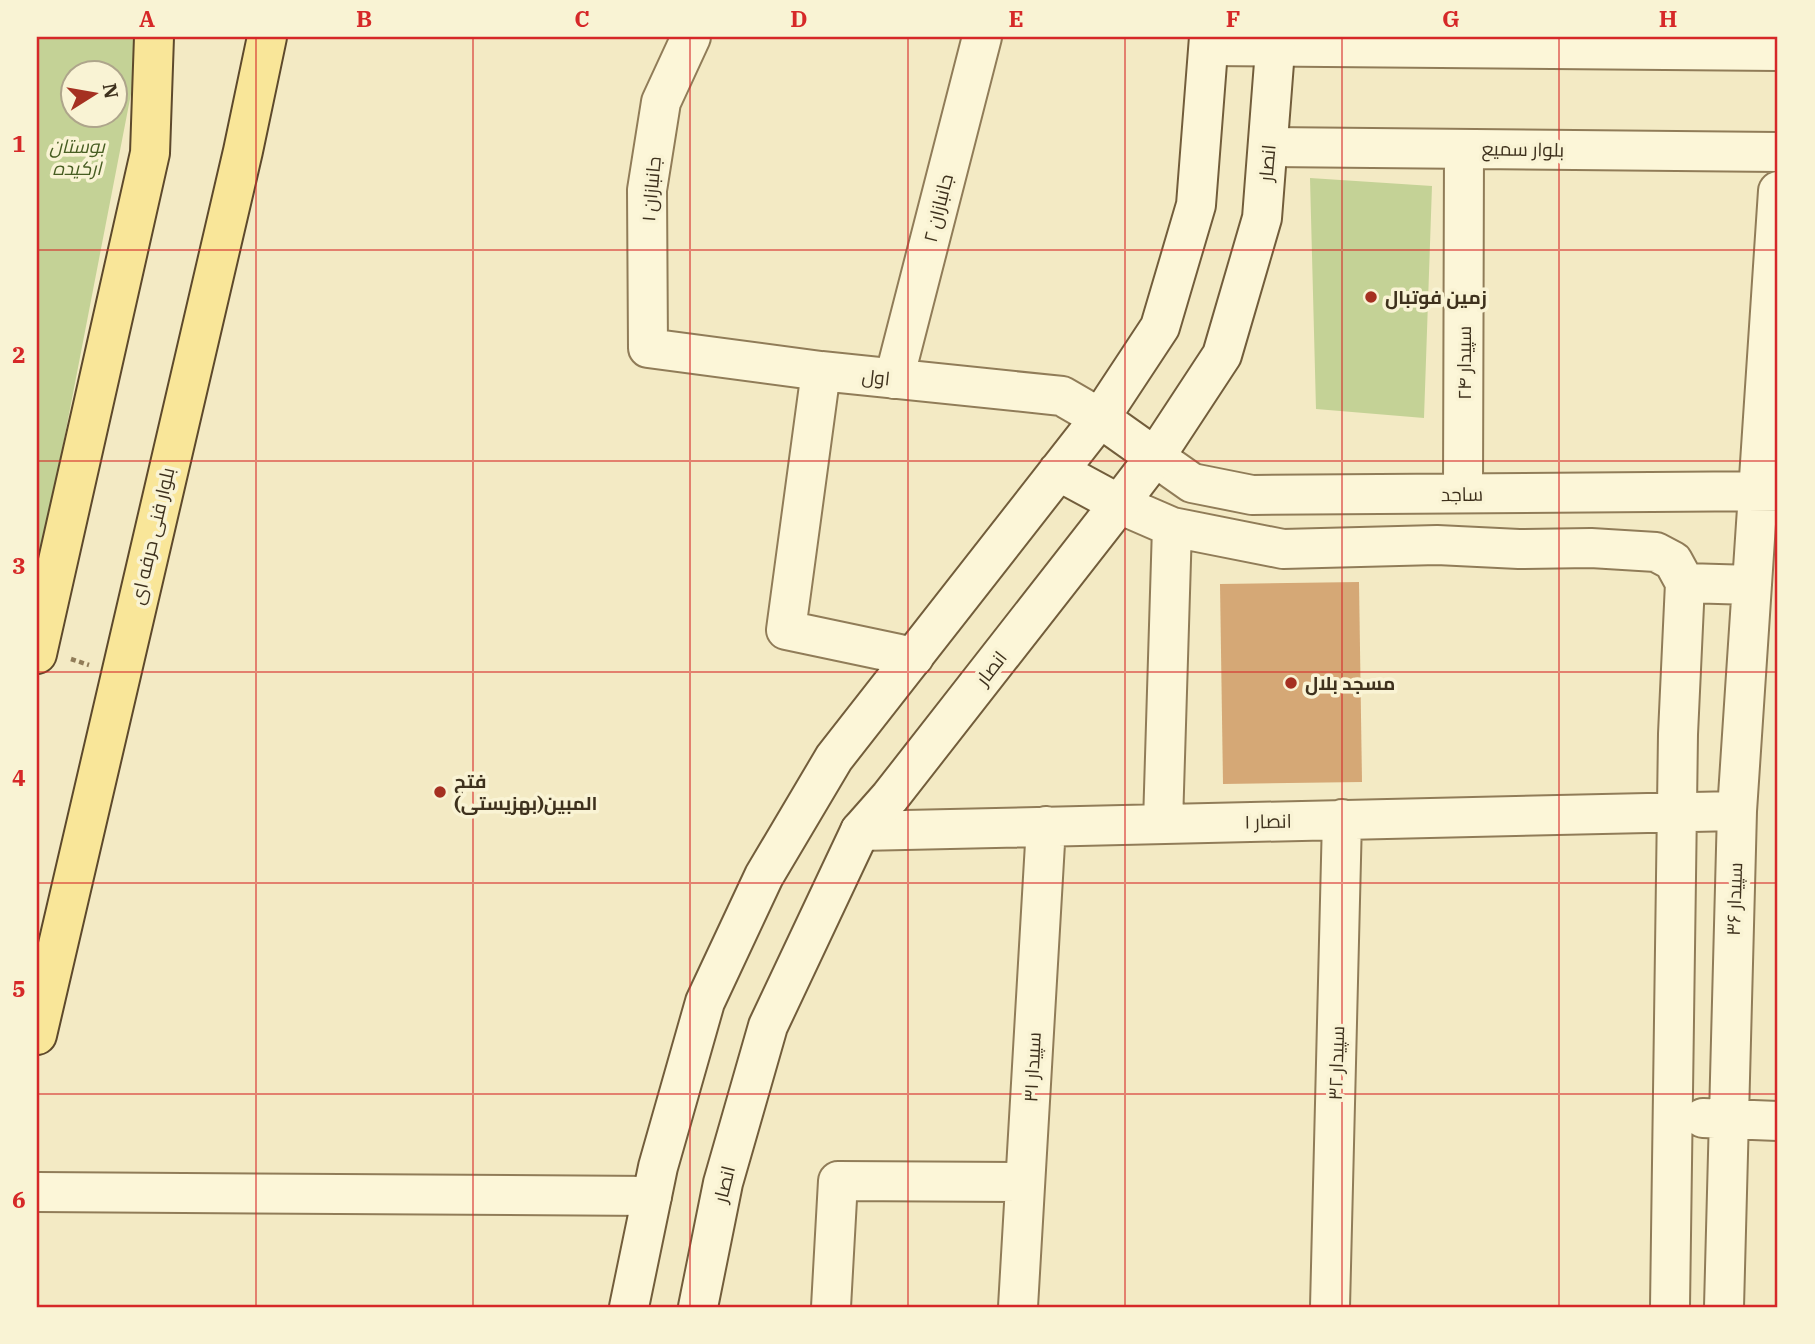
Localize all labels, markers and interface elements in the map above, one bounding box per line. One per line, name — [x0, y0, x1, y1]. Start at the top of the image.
text: A — [139, 3, 155, 33]
text: B — [356, 3, 372, 33]
text: C — [574, 3, 590, 33]
text: D — [790, 3, 808, 33]
text: E — [1008, 3, 1024, 33]
text: F — [1226, 3, 1240, 33]
text: G — [1442, 3, 1460, 33]
text: H — [1659, 3, 1677, 33]
north arrow — [60, 60, 130, 130]
text: N — [97, 81, 124, 100]
text: 1 — [12, 128, 26, 158]
park label: بوستان ارکیده — [49, 134, 106, 180]
street label: بلوار سمیع — [1481, 136, 1564, 164]
street label: انصار — [1253, 144, 1281, 183]
street label: جانبازان ۱ — [636, 155, 666, 223]
street label: جانبازان ۲ — [918, 171, 958, 245]
place label: زمین فوتبال — [1385, 285, 1487, 310]
marker: زمین فوتبال — [1363, 289, 1379, 305]
street label: سپیدار ۲۴ — [1452, 326, 1476, 400]
text: 2 — [12, 339, 26, 369]
street label: اول — [861, 364, 891, 390]
street label: بلوار فنی حرفه ای — [125, 465, 179, 607]
street label: ساجد — [1441, 482, 1483, 506]
text: 3 — [12, 550, 26, 580]
street label: انصار — [970, 646, 1012, 691]
place label: مسجد بلال — [1305, 671, 1395, 696]
marker: مسجد بلال — [1283, 675, 1299, 691]
text: 4 — [12, 762, 26, 792]
place label: فتح المبین(بهزیستی) — [454, 769, 598, 815]
marker: فتح المبین(بهزیستی) — [432, 784, 448, 800]
street label: انصار ۱ — [1244, 809, 1292, 833]
street label: سپیدار ۳۶ — [1721, 862, 1747, 936]
text: 5 — [12, 973, 26, 1003]
street label: سپیدار ۳۲ — [1323, 1025, 1349, 1101]
street label: سپیدار ۳۱ — [1018, 1031, 1046, 1103]
street label: انصار — [708, 1163, 740, 1206]
text: 6 — [12, 1184, 26, 1214]

